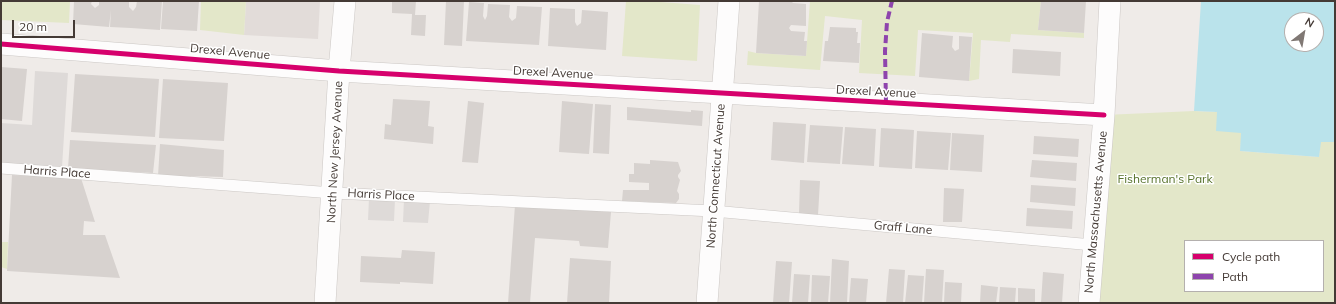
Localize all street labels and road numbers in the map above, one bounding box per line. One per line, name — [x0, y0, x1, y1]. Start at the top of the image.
street label: Drexel Avenue — [189, 41, 271, 63]
street label: Drexel Avenue — [513, 64, 593, 82]
street label: North New Jersey Avenue — [324, 81, 346, 223]
street label: Drexel Avenue — [836, 83, 916, 101]
street label: North Connecticut Avenue — [704, 103, 728, 249]
street label: North Massachusetts Avenue — [1082, 130, 1110, 294]
street label: Harris Place — [23, 162, 91, 182]
street label: Harris Place — [347, 186, 415, 204]
street label: Graff Lane — [873, 218, 933, 238]

